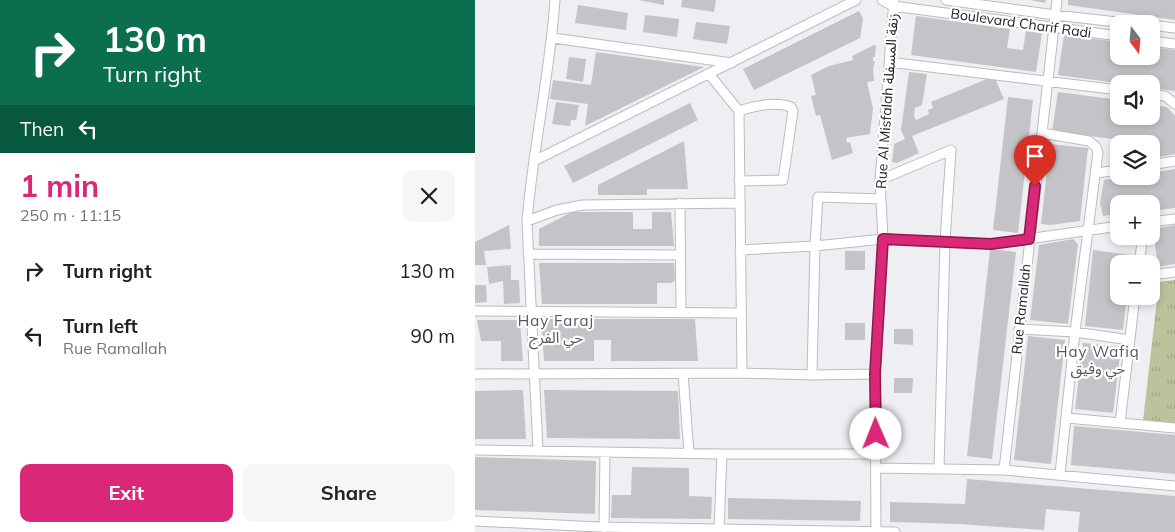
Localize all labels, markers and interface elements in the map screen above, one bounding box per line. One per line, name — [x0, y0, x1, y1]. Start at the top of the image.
street label: Boulevard Charif Radi — [949, 4, 1093, 42]
street label: Rue Al Misfalah زنقة المسفلة — [872, 13, 902, 189]
north arrow — [1110, 15, 1160, 65]
map controls — [1110, 15, 1160, 305]
text: 130 m — [103, 17, 207, 61]
icon: right — [20, 20, 85, 85]
text: Turn right — [103, 60, 201, 88]
button: sound — [1110, 75, 1160, 125]
icon: left — [74, 115, 102, 143]
text: Then — [20, 117, 64, 141]
pin — [1014, 135, 1056, 186]
button: layers — [1110, 135, 1160, 185]
icon: arrive — [1021, 142, 1049, 170]
text: 1 min — [20, 167, 99, 205]
button: close — [403, 170, 455, 222]
button: + — [1110, 195, 1160, 245]
text: 250 m · 11:15 — [20, 205, 121, 225]
button: − — [1110, 255, 1160, 305]
icon: right — [20, 257, 48, 285]
text: Turn right — [63, 259, 152, 283]
text: 130 m — [399, 259, 455, 283]
street label: Rue Ramallah — [1007, 263, 1035, 355]
district label: Hay Faraj حي الفرج — [518, 311, 594, 350]
text: Turn left — [63, 314, 138, 338]
icon: left — [20, 322, 48, 350]
text: 90 m — [411, 324, 455, 348]
text: Rue Ramallah — [63, 338, 167, 358]
district label: Hay Wafiq حي وفيق — [1056, 342, 1140, 380]
position arrow — [849, 407, 901, 459]
button: Exit — [20, 464, 233, 522]
button: Share — [243, 464, 455, 522]

